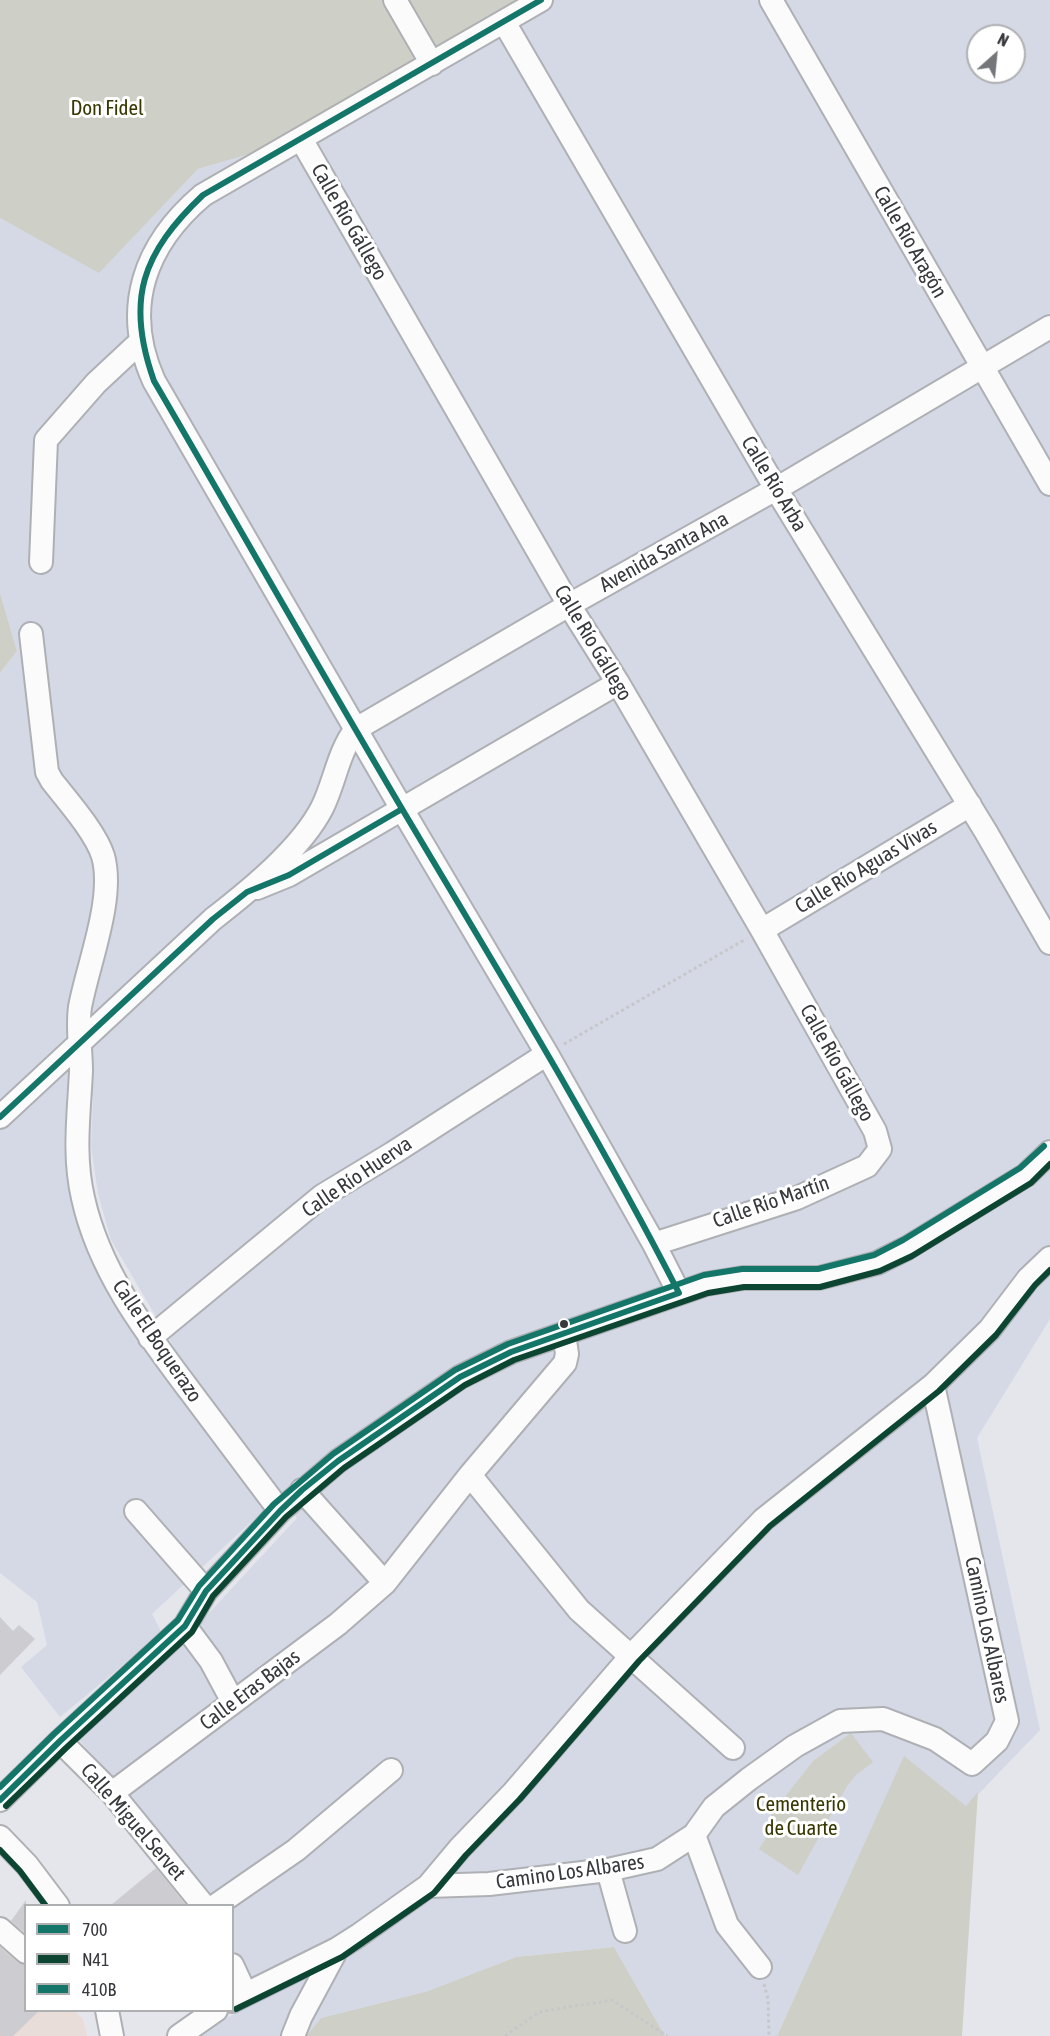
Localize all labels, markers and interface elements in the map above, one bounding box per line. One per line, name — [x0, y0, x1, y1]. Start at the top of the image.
north arrow — [966, 24, 1026, 84]
text: N — [995, 30, 1012, 50]
park label: Don Fidel — [70, 95, 144, 121]
street label: Calle Río Gállego — [305, 159, 393, 285]
street label: Calle Río Aragón — [868, 182, 952, 302]
street label: Calle Río Arba — [736, 432, 812, 536]
street label: Avenida Santa Ana — [595, 506, 733, 598]
street label: Calle Río Gállego — [549, 581, 637, 705]
street label: Calle Río Aguas Vivas — [791, 815, 941, 919]
street label: Calle Río Gállego — [794, 1000, 880, 1126]
street label: Calle Río Huerva — [297, 1131, 417, 1223]
street label: Calle Río Martín — [709, 1170, 833, 1234]
street label: Calle El Boquerazo — [107, 1275, 207, 1407]
unlabelled marker — [558, 1318, 570, 1330]
street label: Camino Los Albares — [959, 1554, 1015, 1706]
street label: Calle Eras Bajas — [195, 1644, 305, 1736]
street label: Calle Miguel Servet — [75, 1758, 191, 1886]
park label: Cementerio de Cuarte — [756, 1791, 846, 1841]
street label: Camino Los Albares — [494, 1849, 646, 1895]
legend — [24, 1904, 234, 2012]
text: 700 — [82, 1919, 107, 1940]
text: N41 — [82, 1949, 110, 1970]
text: 410B — [82, 1979, 116, 2000]

